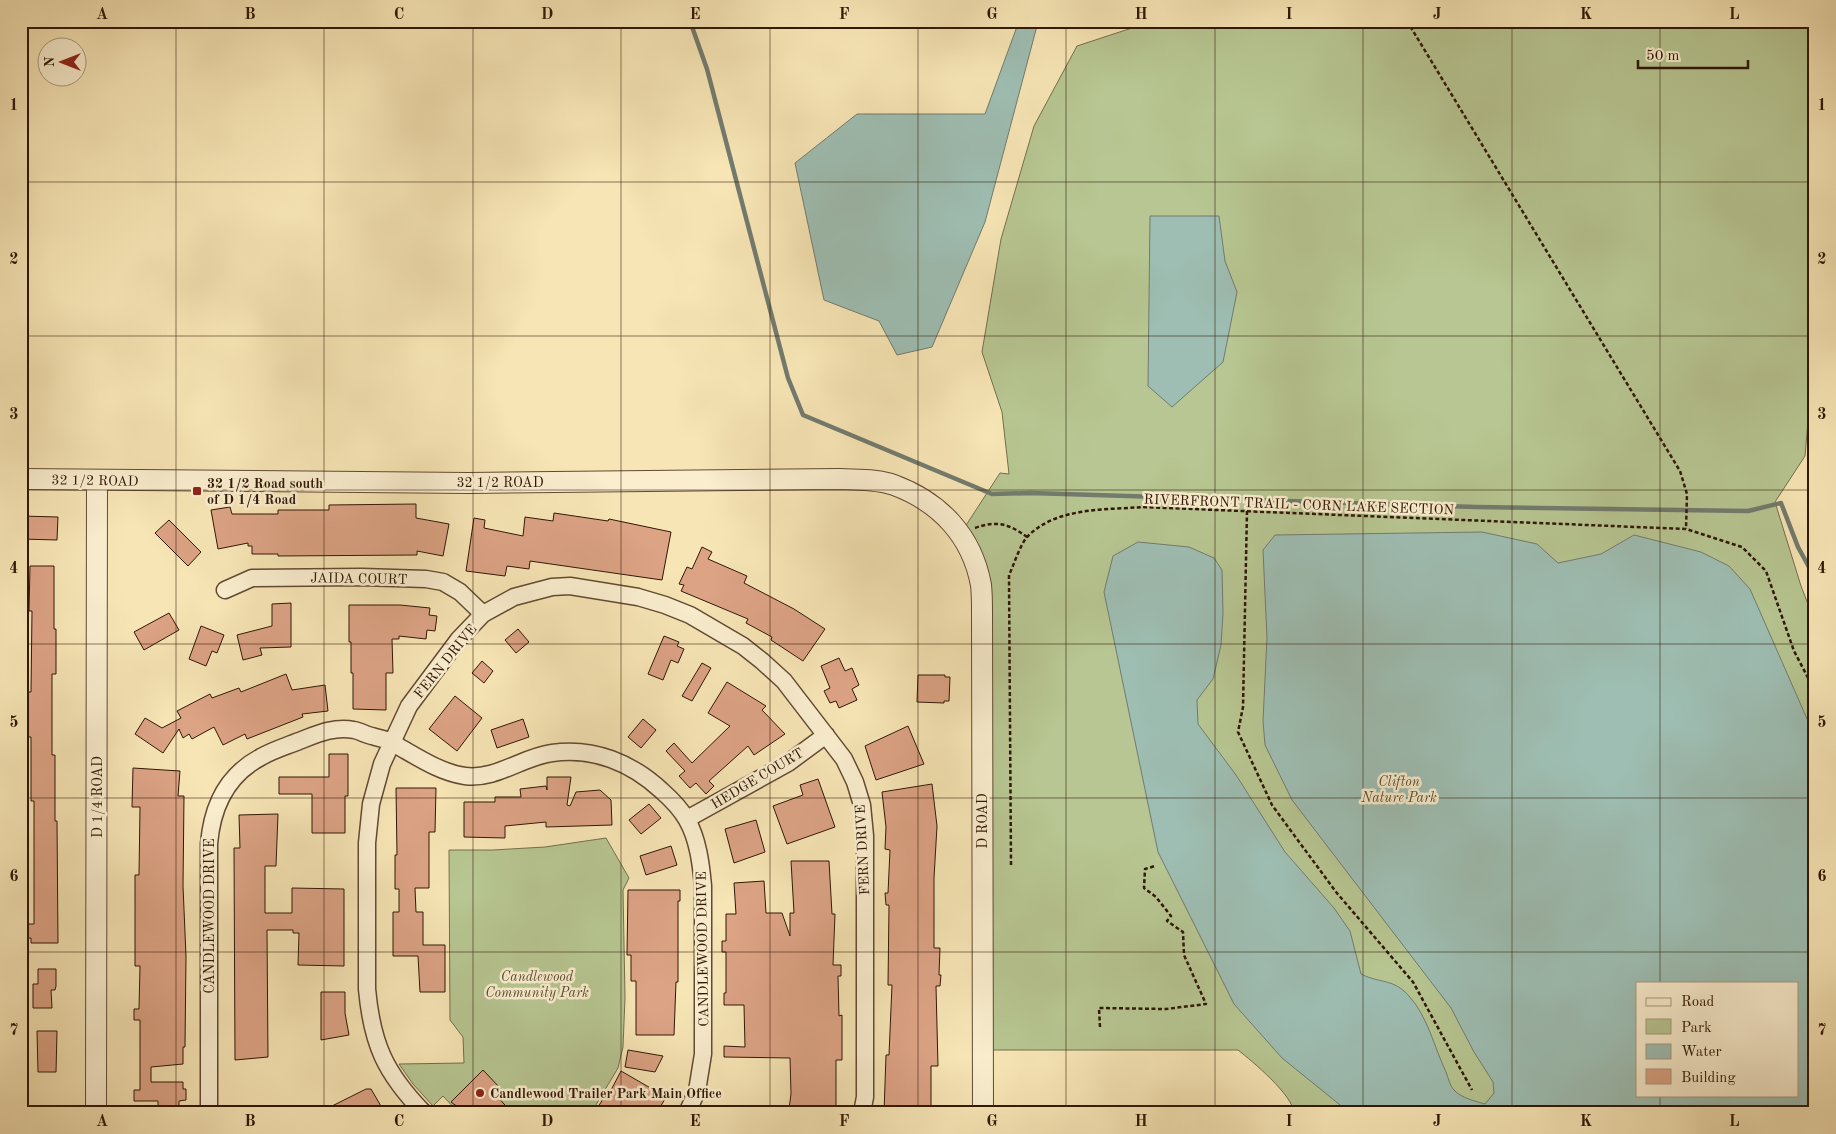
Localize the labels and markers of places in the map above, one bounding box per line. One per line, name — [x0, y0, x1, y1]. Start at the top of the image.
place label: 32 1/2 Road south of D 1/4 Road — [207, 477, 323, 508]
marker: 32 1/2 Road south of D 1/4 Road — [191, 485, 203, 497]
marker: Candlewood Trailer Park Main Office — [474, 1087, 486, 1099]
place label: Candlewood Trailer Park Main Office — [490, 1087, 722, 1101]

